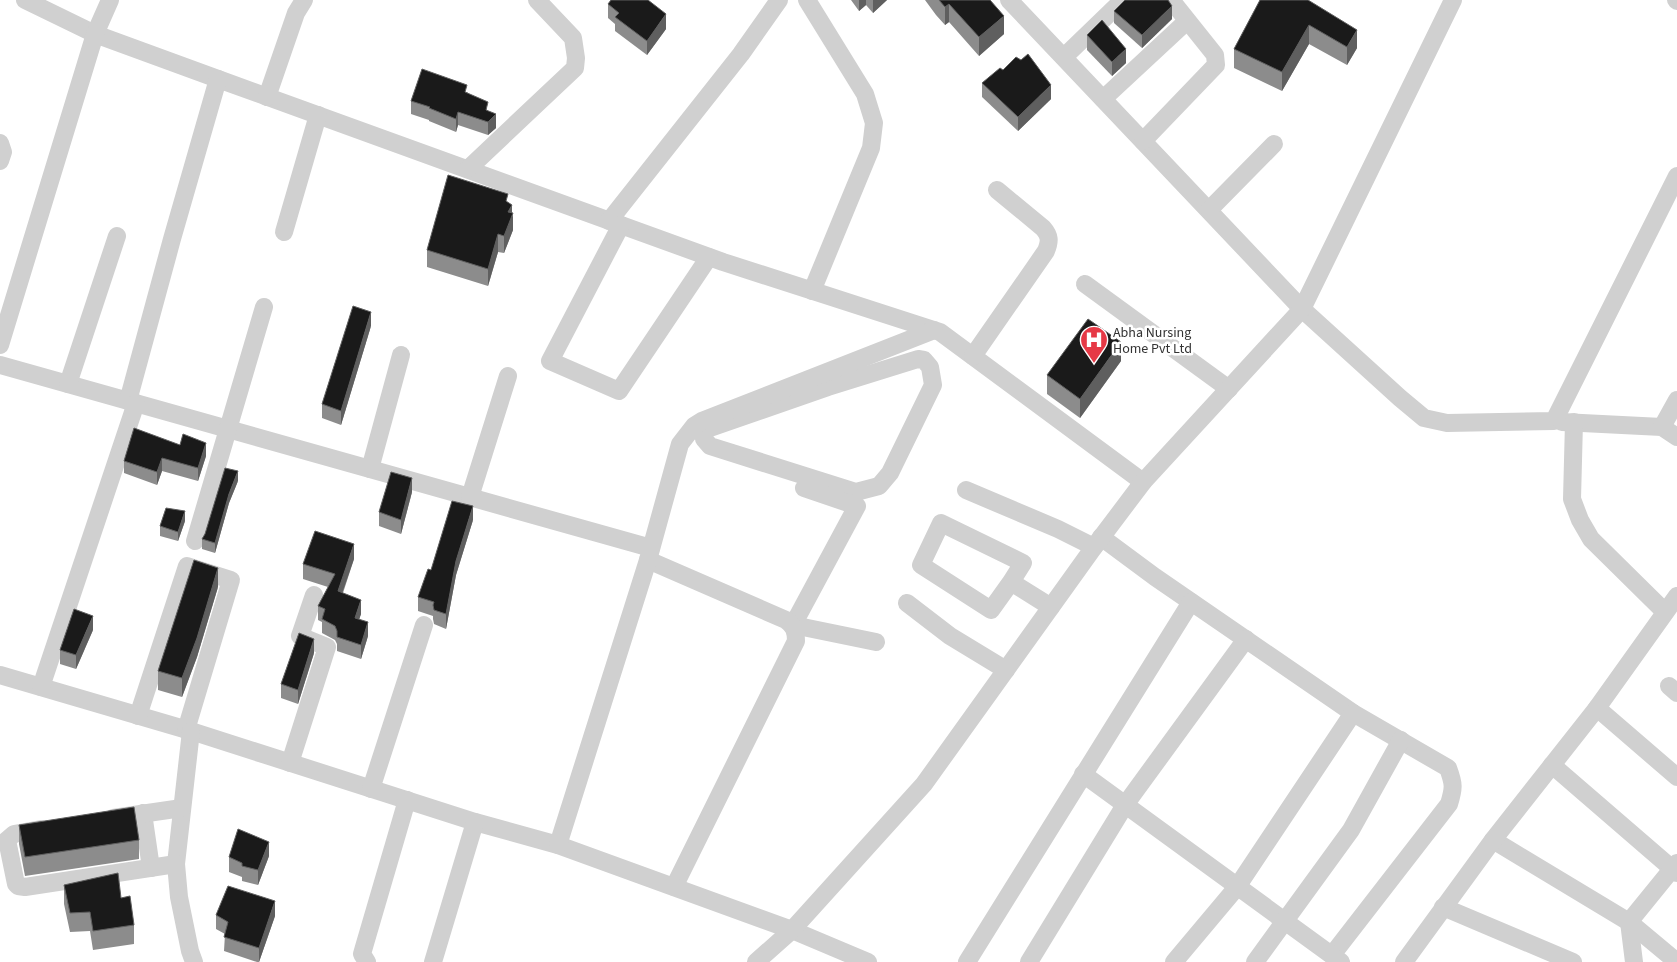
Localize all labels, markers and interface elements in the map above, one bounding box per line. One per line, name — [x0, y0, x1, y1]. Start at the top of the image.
place label: Abha Nursing Home Pvt Ltd — [1113, 323, 1192, 359]
hospital icon: Abha Nursing Home Pvt Ltd — [1079, 325, 1109, 364]

